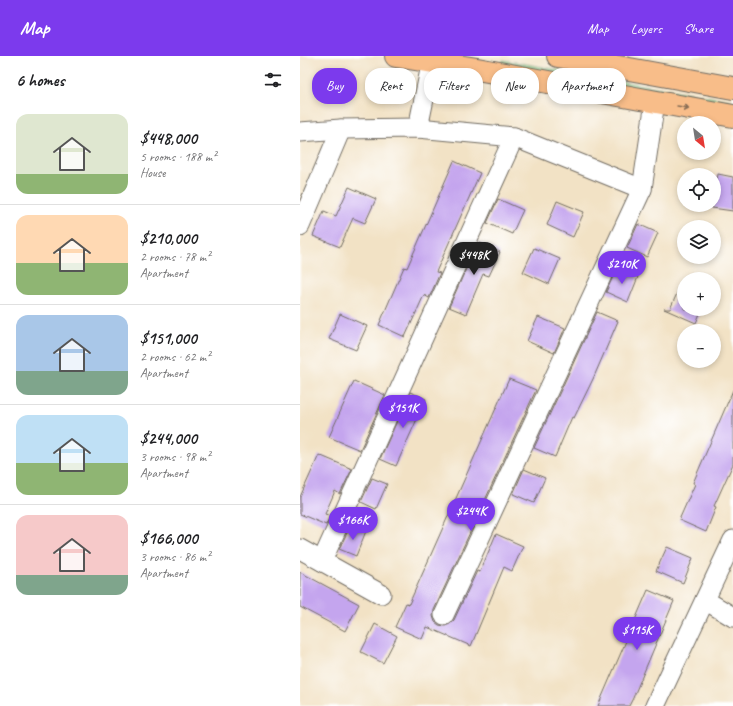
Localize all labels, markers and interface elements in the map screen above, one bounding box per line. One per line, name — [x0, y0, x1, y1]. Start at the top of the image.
text: Map — [20, 16, 50, 40]
text: Map — [587, 20, 609, 37]
text: Layers — [631, 20, 662, 37]
text: Share — [684, 20, 713, 37]
chip: Buy — [312, 68, 357, 104]
chip: Rent — [365, 68, 416, 104]
chip: Filters — [424, 68, 483, 104]
chip: New — [491, 68, 539, 104]
chip: Apartment — [547, 68, 626, 104]
icon: filters — [262, 69, 284, 91]
text: 6 homes — [16, 70, 64, 91]
one-way arrow — [676, 103, 689, 111]
north arrow — [677, 116, 721, 160]
map controls — [677, 116, 721, 368]
text: $448,000 — [140, 128, 197, 149]
icon: home — [48, 130, 96, 178]
text: 5 rooms · 188 m² — [140, 149, 216, 165]
text: House — [140, 165, 165, 181]
button: locate — [677, 168, 721, 212]
button: layers — [677, 220, 721, 264]
text: $210,000 — [140, 228, 197, 249]
icon: home — [48, 231, 96, 279]
pin: $448K — [446, 242, 502, 276]
text: $448K — [459, 247, 489, 263]
text: 2 rooms · 78 m² — [140, 249, 210, 265]
pin: $210K — [594, 251, 650, 285]
text: $210K — [607, 256, 637, 272]
text: Apartment — [140, 265, 188, 281]
button: + — [677, 272, 721, 316]
button: − — [677, 324, 721, 368]
text: $151,000 — [140, 328, 197, 349]
icon: home — [48, 331, 96, 379]
text: 2 rooms · 62 m² — [140, 349, 210, 365]
text: Apartment — [140, 365, 188, 381]
pin: $151K — [375, 395, 431, 429]
text: $151K — [388, 400, 418, 416]
text: $244,000 — [140, 428, 197, 449]
icon: home — [48, 431, 96, 479]
text: 3 rooms · 98 m² — [140, 449, 210, 465]
text: Apartment — [140, 465, 188, 481]
pin: $244K — [443, 498, 499, 532]
text: $244K — [456, 503, 486, 519]
pin: $166K — [325, 507, 381, 541]
text: $166K — [338, 512, 368, 528]
text: $166,000 — [140, 528, 198, 549]
icon: home — [48, 531, 96, 579]
text: 3 rooms · 86 m² — [140, 549, 210, 565]
text: Apartment — [140, 565, 188, 581]
pin: $115K — [609, 617, 665, 651]
text: $115K — [622, 622, 652, 638]

